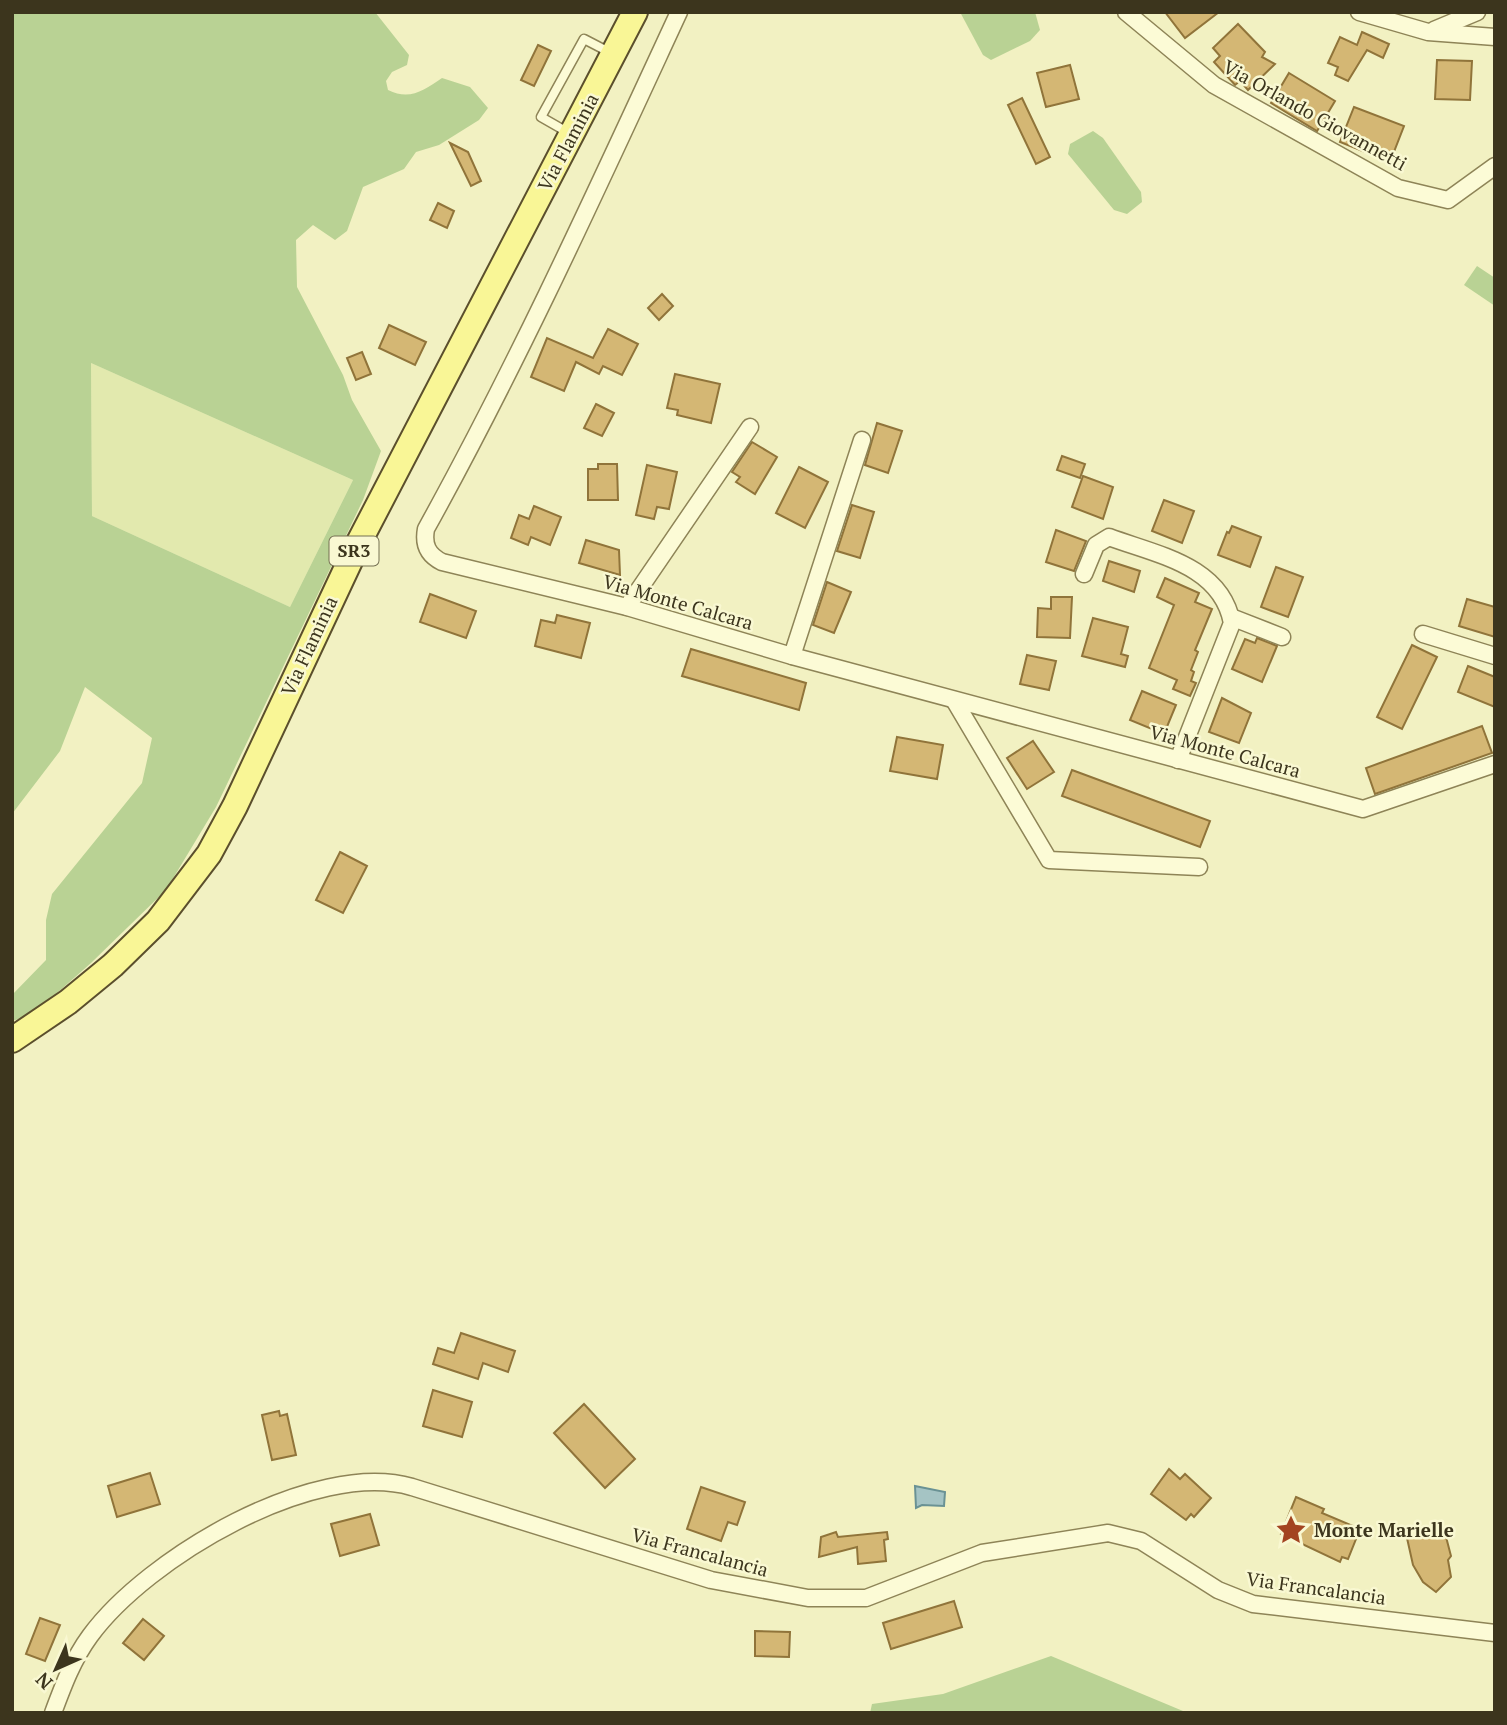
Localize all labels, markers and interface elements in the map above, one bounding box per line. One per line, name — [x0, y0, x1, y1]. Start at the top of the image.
street label: Via Orlando Giovannetti — [1219, 54, 1412, 176]
street label: Via Flaminia — [531, 88, 604, 195]
road number: SR3 — [330, 536, 378, 566]
street label: Via Monte Calcara — [600, 568, 757, 635]
street label: Via Flaminia — [275, 592, 343, 700]
street label: Via Monte Calcara — [1147, 718, 1304, 783]
place icon: Monte Marielle — [1274, 1513, 1308, 1547]
place label: Monte Marielle — [1314, 1517, 1454, 1542]
street label: Via Francalancia — [629, 1521, 772, 1582]
street label: Via Francalancia — [1245, 1565, 1388, 1610]
north arrow — [21, 1634, 91, 1704]
text: N — [29, 1667, 58, 1695]

